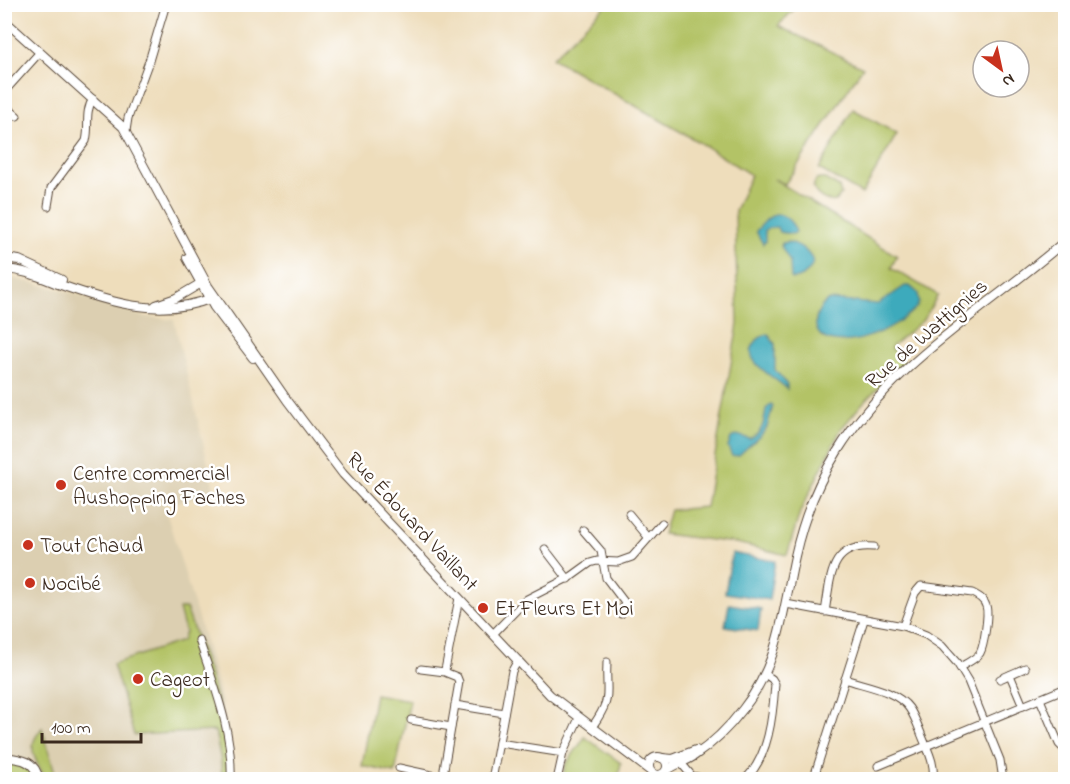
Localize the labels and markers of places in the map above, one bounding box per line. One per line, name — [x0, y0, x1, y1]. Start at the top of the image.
place label: Centre commercial Aushopping Faches — [73, 460, 246, 516]
marker: Centre commercial Aushopping Faches — [54, 478, 68, 492]
place label: Tout Chaud — [40, 532, 143, 562]
marker: Tout Chaud — [21, 538, 35, 552]
place label: Nocibé — [42, 570, 101, 600]
marker: Nocibé — [23, 576, 37, 590]
place label: Et Fleurs Et Moi — [495, 595, 633, 625]
marker: Et Fleurs Et Moi — [476, 601, 490, 615]
place label: Cageot — [150, 666, 210, 698]
marker: Cageot — [131, 672, 145, 686]

